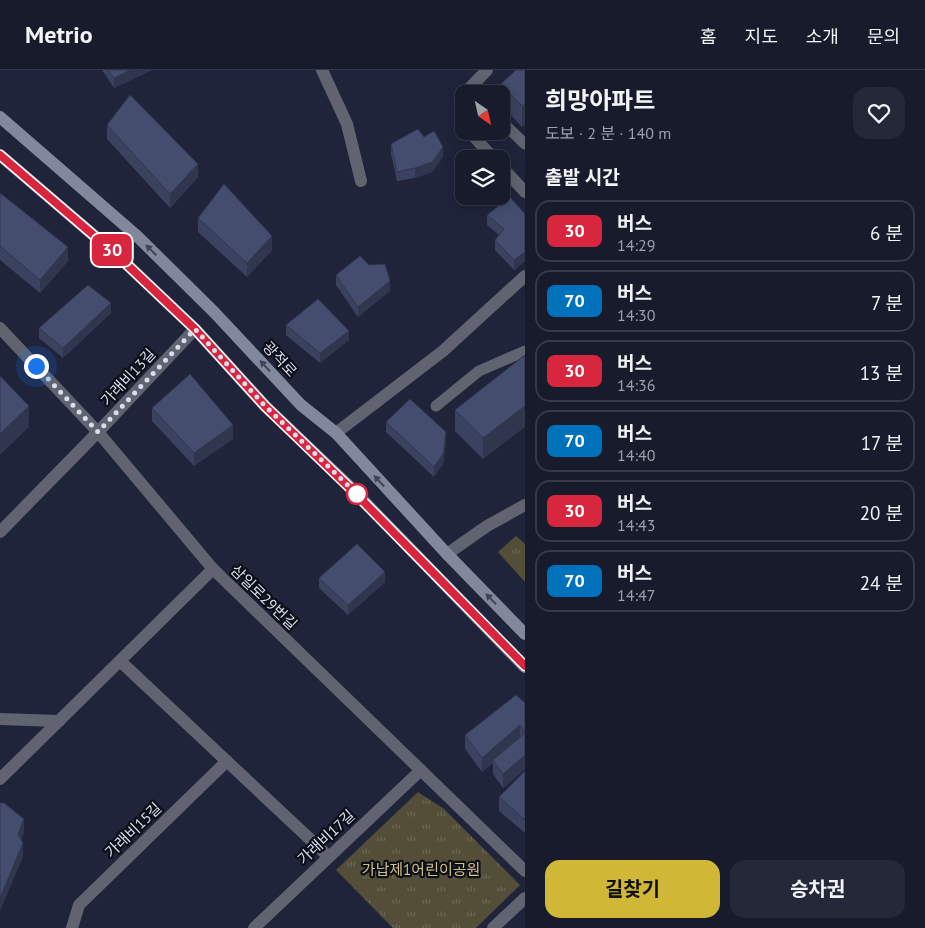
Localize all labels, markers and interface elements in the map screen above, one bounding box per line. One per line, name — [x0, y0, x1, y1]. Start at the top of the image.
text: Metrio — [25, 19, 93, 50]
text: 홈 — [700, 25, 717, 48]
text: 지도 — [745, 25, 778, 48]
text: 소개 — [806, 25, 839, 48]
text: 문의 — [867, 25, 900, 48]
north arrow — [455, 85, 510, 140]
map controls — [455, 85, 510, 205]
text: 희망아파트 — [545, 85, 655, 116]
button: heart — [853, 87, 905, 139]
text: 도보 · 2 분 · 140 m — [545, 123, 671, 143]
button: layers — [455, 150, 510, 205]
text: 출발 시간 — [545, 165, 620, 189]
text: 버스 — [617, 211, 652, 235]
text: 30 — [564, 219, 585, 242]
text: 6 분 — [870, 221, 903, 245]
line badge: 30 — [90, 234, 134, 266]
text: 14:29 — [617, 235, 655, 255]
text: 30 — [102, 238, 122, 261]
one-way arrow — [145, 244, 157, 256]
text: 버스 — [617, 281, 652, 305]
text: 70 — [564, 289, 585, 312]
text: 7 분 — [871, 291, 903, 315]
text: 14:30 — [617, 305, 655, 325]
street label: 광적로 — [259, 337, 301, 381]
street label: 가래비13길 — [97, 344, 159, 410]
text: 버스 — [617, 351, 652, 375]
your location — [24, 354, 49, 379]
text: 30 — [564, 359, 585, 382]
one-way arrow — [259, 360, 271, 372]
text: 13 분 — [860, 361, 903, 385]
text: 14:36 — [617, 375, 655, 395]
text: 버스 — [617, 421, 652, 445]
text: 70 — [564, 429, 585, 452]
text: 17 분 — [861, 431, 903, 455]
text: 14:40 — [617, 445, 655, 465]
one-way arrow — [373, 476, 385, 488]
unlabelled marker — [346, 483, 368, 505]
text: 버스 — [617, 491, 652, 515]
text: 30 — [564, 499, 585, 522]
text: 20 분 — [860, 501, 903, 525]
text: 14:43 — [617, 515, 655, 535]
street label: 삼일로29번길 — [227, 561, 301, 633]
text: 버스 — [617, 561, 652, 585]
text: 70 — [564, 569, 585, 592]
text: 24 분 — [860, 571, 903, 595]
text: 14:47 — [617, 585, 655, 605]
one-way arrow — [485, 593, 497, 605]
street label: 가래비15길 — [101, 798, 165, 862]
street label: 가래비17길 — [293, 806, 359, 868]
park label: 가납제1어린이공원 — [362, 860, 480, 879]
button: 길찾기 — [545, 860, 720, 918]
button: 승차권 — [730, 860, 905, 918]

